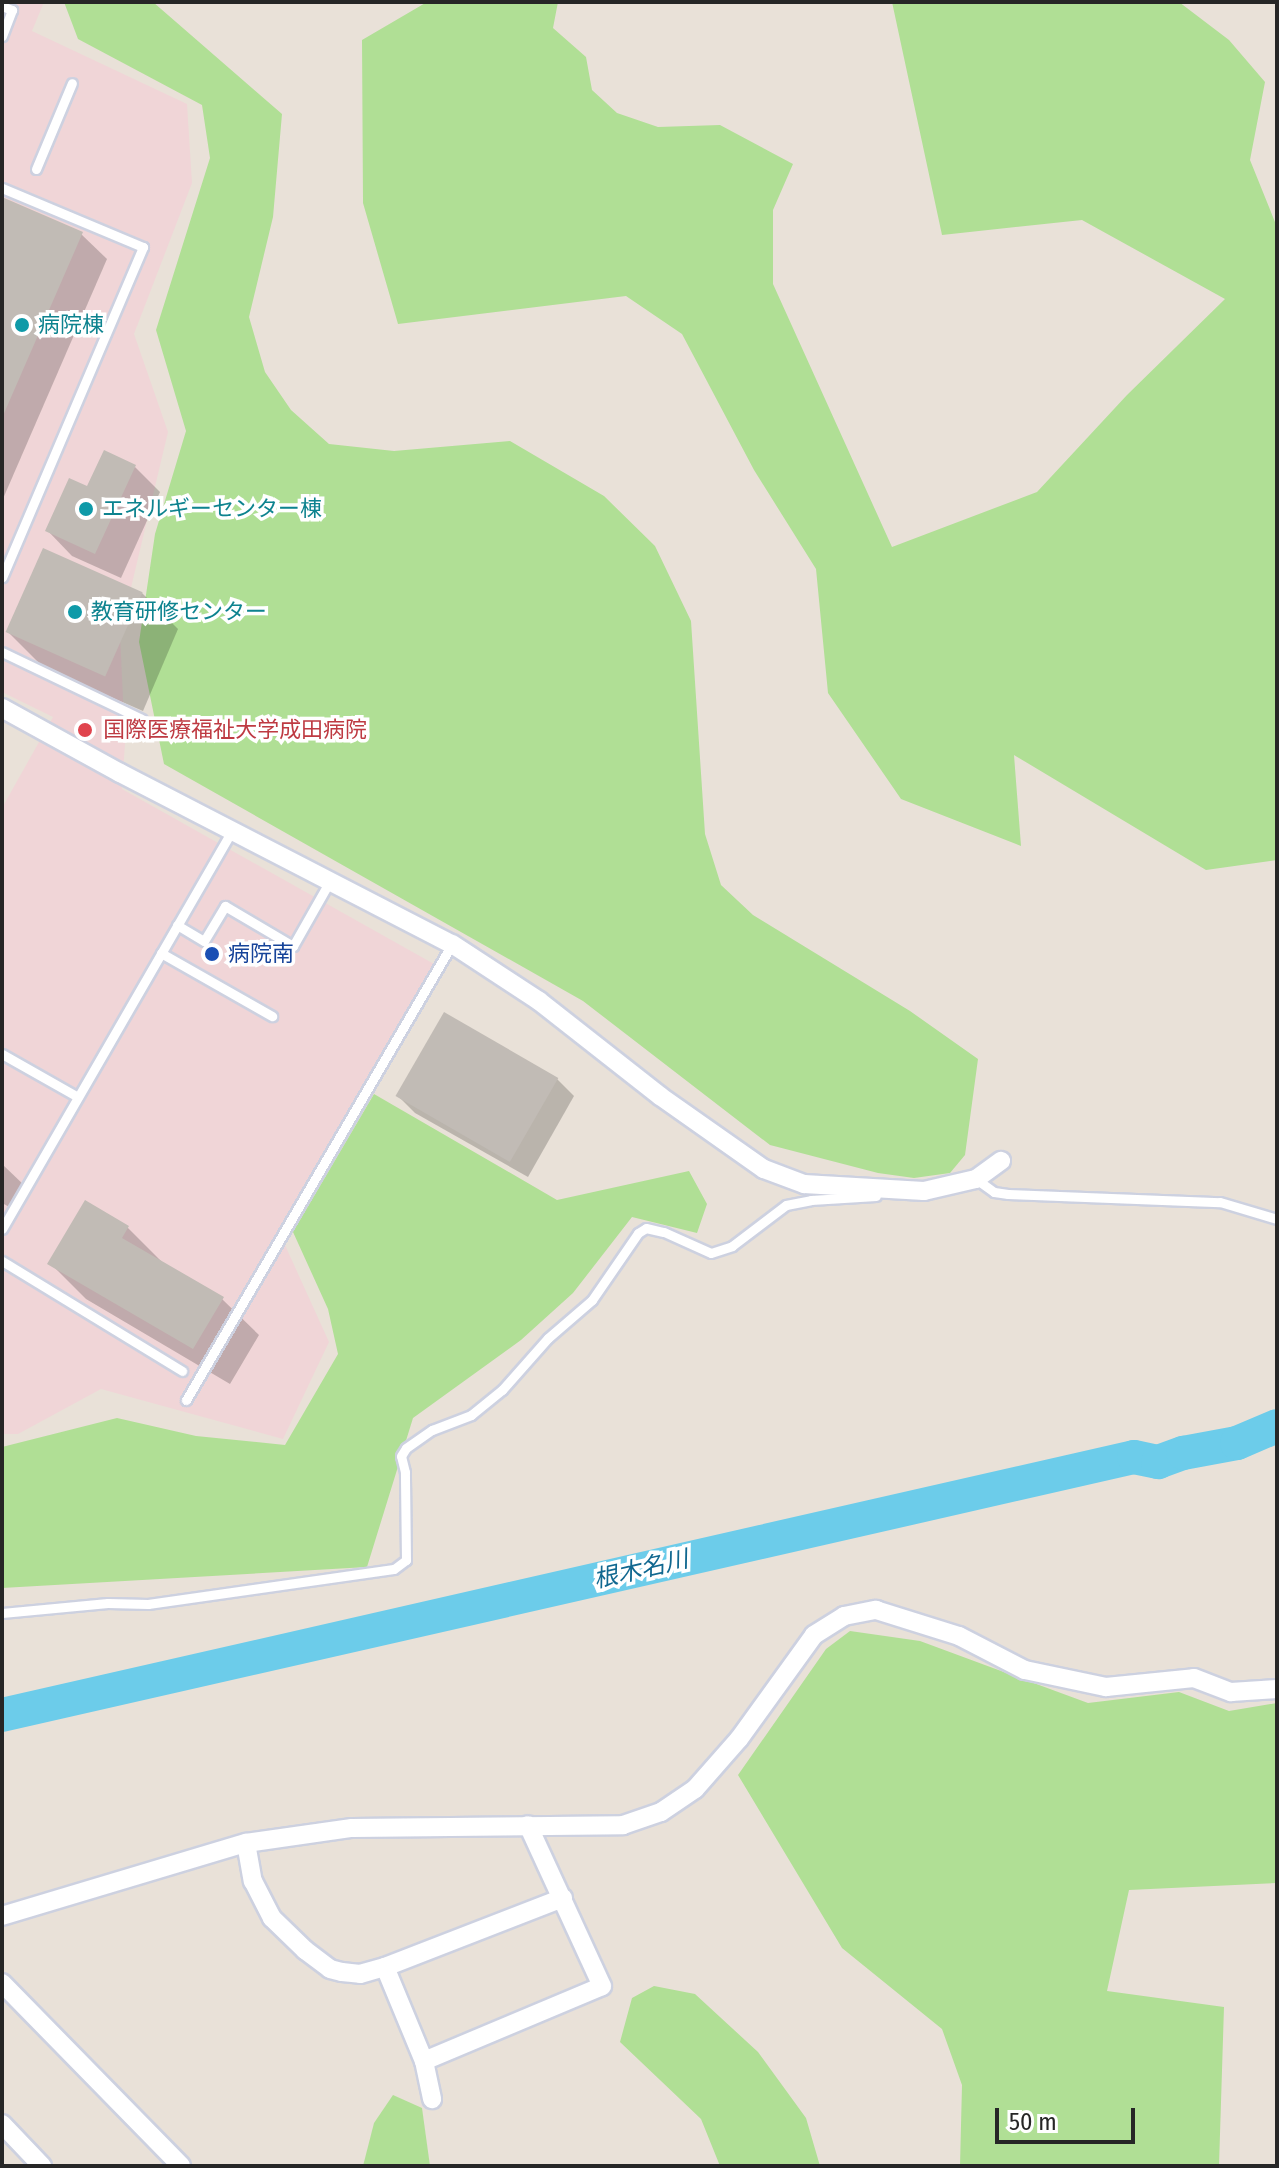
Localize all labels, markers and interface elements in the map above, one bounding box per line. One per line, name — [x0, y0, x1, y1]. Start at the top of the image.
place label: 病院棟 — [38, 312, 104, 338]
marker: 病院棟 — [13, 316, 31, 334]
place label: エネルギーセンター棟 — [102, 496, 322, 522]
marker: エネルギーセンター棟 — [77, 500, 95, 518]
place label: 教育研修センター — [91, 599, 267, 625]
marker: 教育研修センター — [66, 603, 84, 621]
place label: 国際医療福祉大学成田病院 — [103, 717, 367, 743]
marker: 国際医療福祉大学成田病院 — [74, 719, 96, 741]
place label: 病院南 — [228, 941, 294, 967]
marker: 病院南 — [203, 945, 221, 963]
water label: 根木名川 — [591, 1545, 691, 1595]
scale bar — [999, 2092, 1139, 2142]
text: 50 m — [1009, 2108, 1057, 2136]

